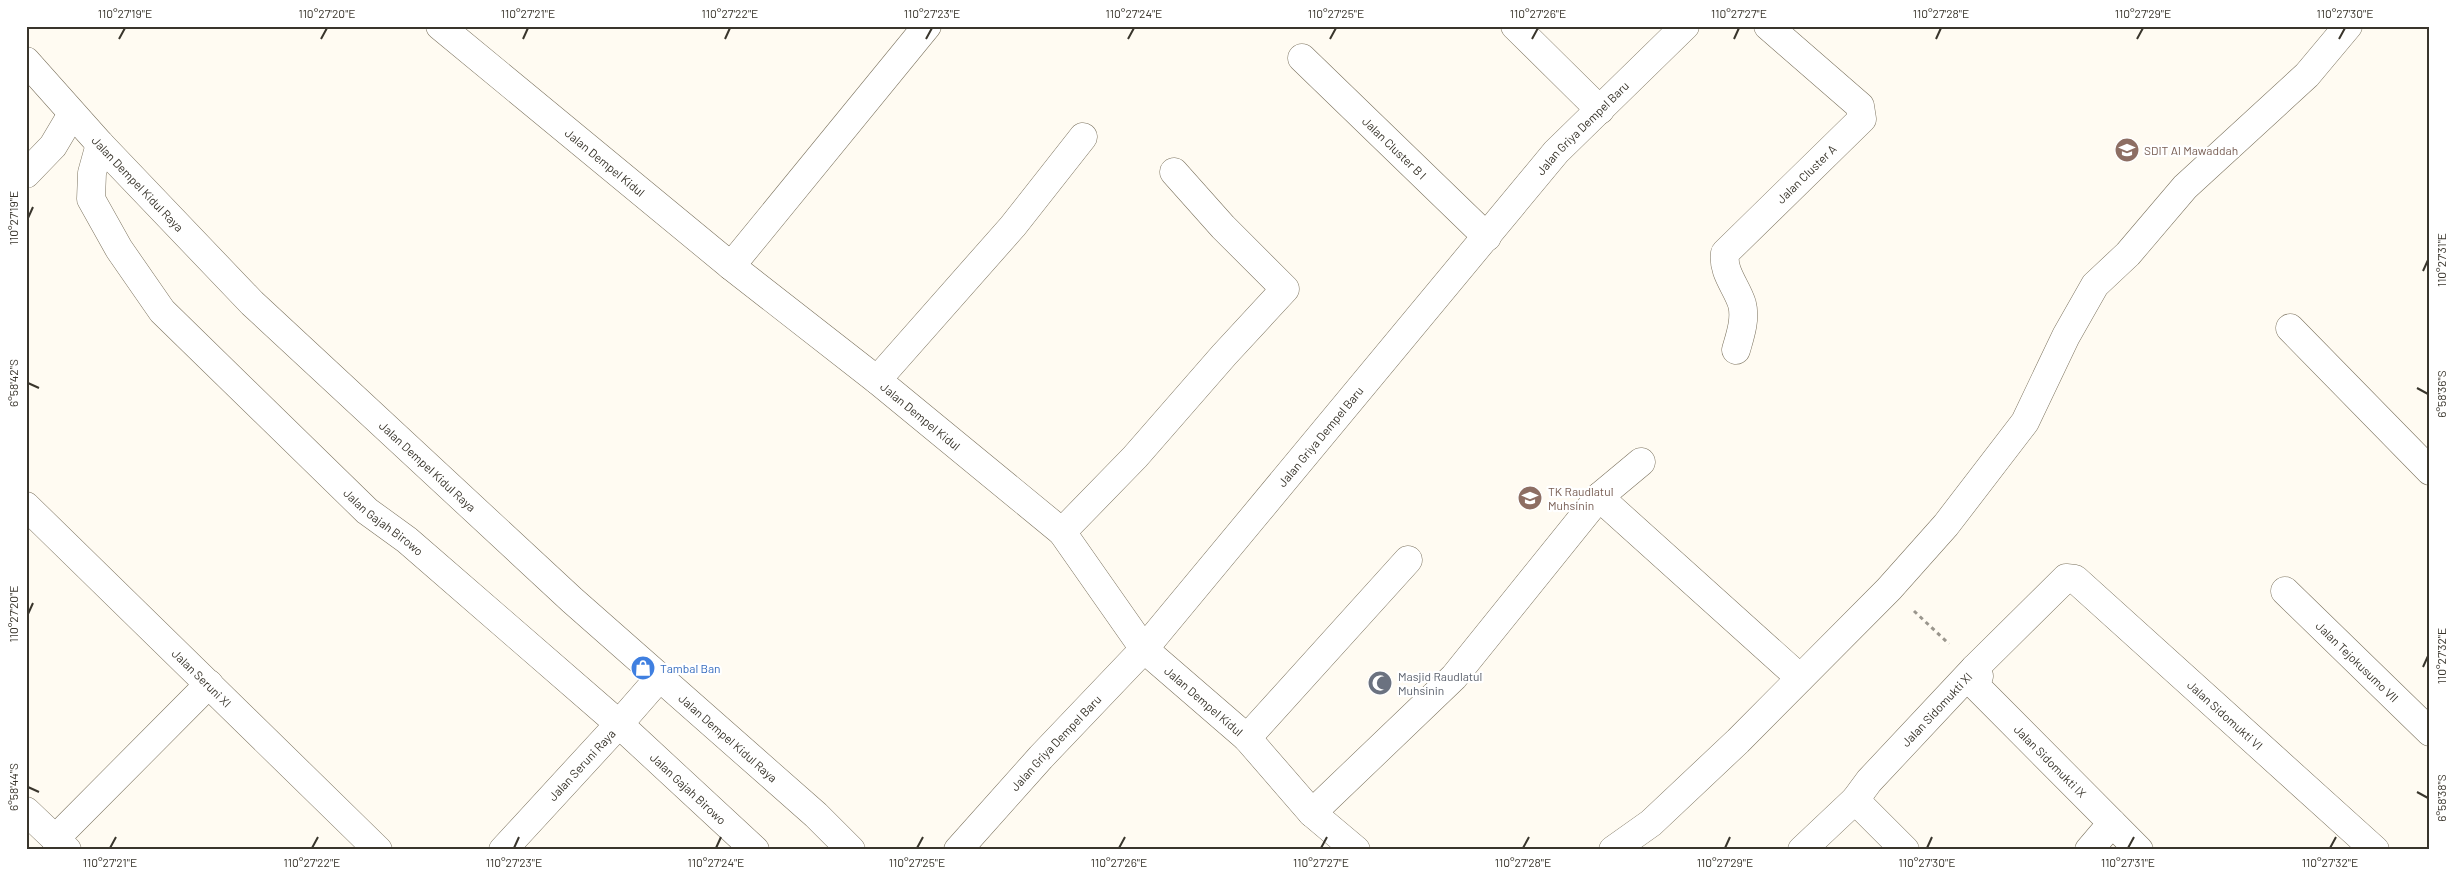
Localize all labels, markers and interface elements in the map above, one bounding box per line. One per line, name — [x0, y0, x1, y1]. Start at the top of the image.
text: 110°27'19"E — [98, 6, 152, 20]
text: 110°27'20"E — [298, 6, 356, 20]
text: 110°27'21"E — [501, 6, 555, 20]
text: 110°27'22"E — [702, 6, 758, 20]
text: 110°27'23"E — [904, 6, 960, 20]
text: 110°27'24"E — [1106, 6, 1162, 20]
text: 110°27'25"E — [1308, 6, 1364, 20]
text: 110°27'26"E — [1510, 6, 1566, 20]
text: 110°27'27"E — [1711, 6, 1767, 20]
text: 110°27'28"E — [1913, 6, 1969, 20]
text: 110°27'29"E — [2115, 6, 2171, 20]
text: 110°27'30"E — [2317, 6, 2373, 20]
street label: Jalan Griya Dempel Baru — [1533, 78, 1631, 178]
street label: Jalan Cluster B I — [1360, 114, 1430, 182]
street label: Jalan Dempel Kidul — [562, 125, 648, 199]
street label: Jalan Dempel Kidul Raya — [89, 133, 187, 234]
school or university icon: SDIT Al Mawaddah — [2114, 137, 2140, 163]
street label: Jalan Cluster A — [1773, 141, 1839, 206]
place label: SDIT Al Mawaddah — [2144, 143, 2238, 157]
text: 110°27'19"E — [6, 191, 20, 245]
text: 110°27'31"E — [2434, 233, 2448, 287]
text: 6°58'42"S — [6, 359, 20, 407]
text: 6°58'36"S — [2434, 370, 2448, 418]
street label: Jalan Dempel Kidul — [878, 379, 963, 453]
street label: Jalan Griya Dempel Baru — [1275, 384, 1366, 489]
street label: Jalan Dempel Kidul Raya — [377, 418, 479, 514]
place label: TK Raudlatul Muhsinin — [1548, 484, 1613, 512]
street label: Jalan Gajah Birowo — [341, 485, 426, 558]
school or university icon: TK Raudlatul Muhsinin — [1517, 485, 1543, 511]
text: 110°27'20"E — [6, 585, 20, 643]
street label: Jalan Tejokusumo VII — [2313, 618, 2402, 705]
text: 110°27'32"E — [2434, 628, 2448, 684]
street label: Jalan Seruni XI — [169, 646, 234, 710]
shop icon: Tambal Ban — [630, 655, 656, 681]
place label: Tambal Ban — [660, 661, 721, 675]
street label: Jalan Dempel Kidul — [1162, 663, 1246, 738]
place label: Masjid Raudlatul Muhsinin — [1398, 669, 1482, 697]
street label: Jalan Sidomukti XI — [1898, 669, 1975, 749]
mosque icon: Masjid Raudlatul Muhsinin — [1367, 670, 1393, 696]
street label: Jalan Sidomukti VI — [2185, 677, 2266, 752]
street label: Jalan Dempel Kidul Raya — [676, 691, 780, 785]
street label: Jalan Griya Dempel Baru — [1007, 692, 1104, 793]
street label: Jalan Sidomukti IX — [2011, 722, 2089, 800]
street label: Jalan Seruni Raya — [545, 726, 618, 803]
street label: Jalan Gajah Birowo — [648, 750, 729, 827]
text: 6°58'44"S — [6, 763, 20, 811]
text: 6°58'38"S — [2434, 774, 2448, 822]
text: 110°27'21"E — [83, 855, 137, 869]
text: 110°27'22"E — [284, 855, 340, 869]
text: 110°27'23"E — [486, 855, 542, 869]
text: 110°27'24"E — [688, 855, 744, 869]
text: 110°27'25"E — [889, 855, 945, 869]
text: 110°27'26"E — [1091, 855, 1147, 869]
text: 110°27'27"E — [1293, 855, 1349, 869]
text: 110°27'28"E — [1495, 855, 1551, 869]
text: 110°27'29"E — [1697, 855, 1753, 869]
text: 110°27'30"E — [1899, 855, 1955, 869]
text: 110°27'31"E — [2101, 855, 2155, 869]
text: 110°27'32"E — [2302, 855, 2358, 869]

